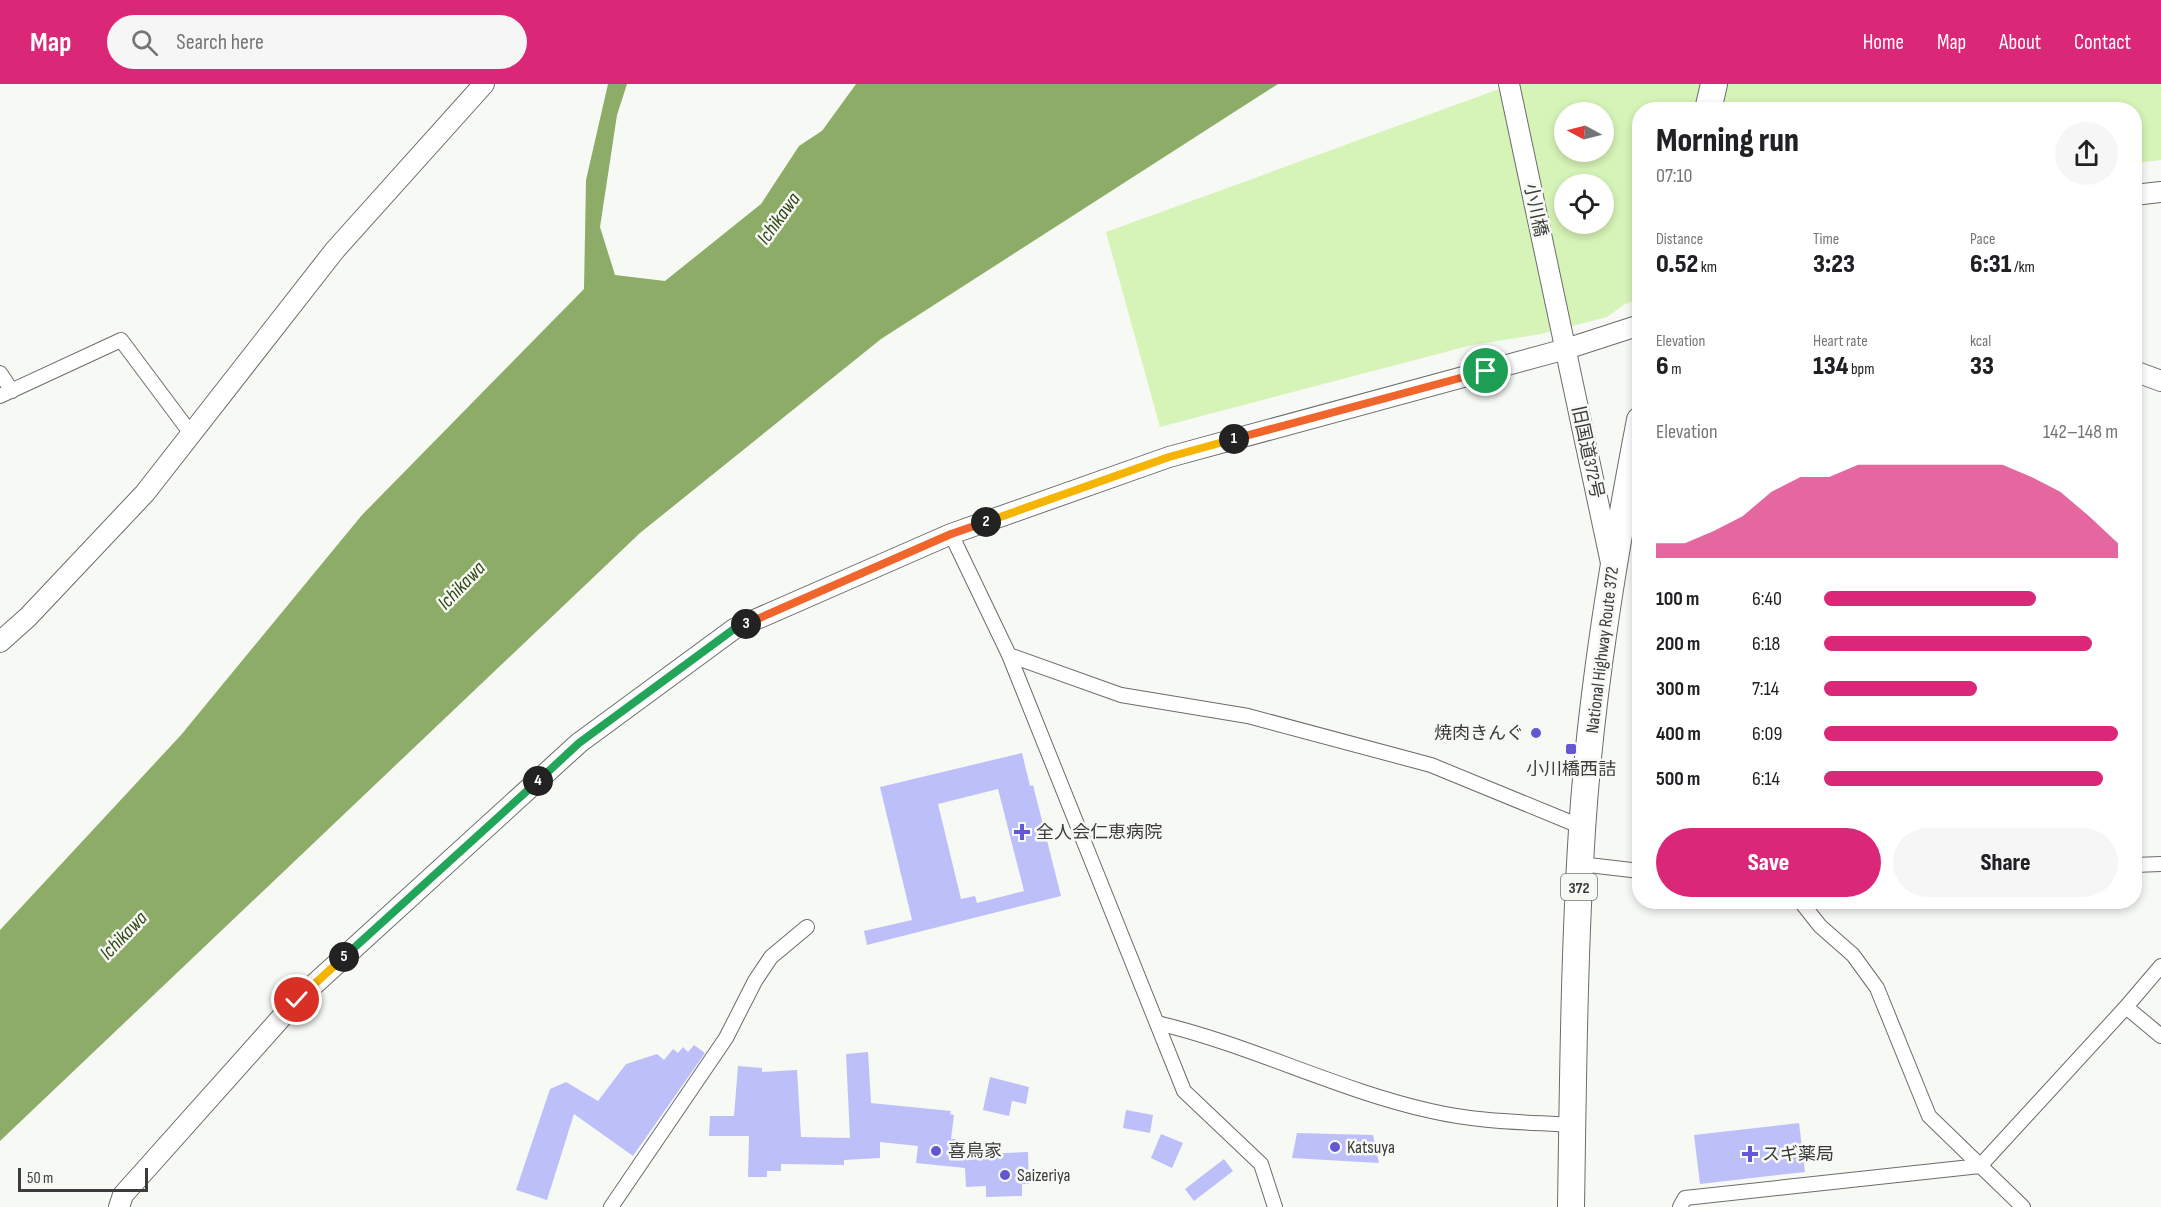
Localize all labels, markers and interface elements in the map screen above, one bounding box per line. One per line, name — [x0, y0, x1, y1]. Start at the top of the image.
search box — [107, 15, 527, 69]
text: Map — [30, 26, 71, 59]
icon: search — [128, 26, 161, 59]
text: Search here — [176, 29, 264, 56]
text: Home — [1863, 30, 1904, 55]
text: Map — [1937, 30, 1966, 55]
text: About — [1999, 30, 2041, 55]
text: Contact — [2074, 30, 2131, 55]
north arrow — [1554, 102, 1614, 162]
map controls — [1554, 102, 1614, 234]
text: Morning run — [1656, 121, 1799, 161]
button: share — [2055, 122, 2118, 185]
text: 07:10 — [1656, 164, 1692, 188]
button: locate — [1554, 174, 1614, 234]
street label: 小川橋 — [1520, 182, 1551, 239]
water label: Ichikawa — [752, 188, 806, 249]
text: Distance — [1656, 230, 1703, 249]
text: Time — [1813, 230, 1839, 249]
text: Pace — [1970, 230, 1995, 249]
text: 0.52 — [1656, 249, 1698, 280]
text: 3:23 — [1813, 249, 1855, 280]
text: 6:31 — [1970, 249, 2012, 280]
text: km — [1698, 258, 1717, 277]
text: /km — [2012, 258, 2035, 277]
text: Elevation — [1656, 332, 1705, 351]
text: Heart rate — [1813, 332, 1868, 351]
text: kcal — [1970, 332, 1991, 351]
pin — [1460, 345, 1511, 396]
text: 6 — [1656, 351, 1669, 382]
text: 134 — [1813, 351, 1848, 382]
text: 33 — [1970, 351, 1994, 382]
icon: arrive — [1469, 354, 1502, 387]
text: m — [1669, 360, 1681, 379]
text: bpm — [1848, 360, 1874, 379]
street label: 旧国道372号 — [1567, 404, 1608, 500]
text: Elevation — [1656, 420, 1718, 444]
text: 142–148 m — [2043, 420, 2118, 444]
pin: 1 — [1219, 424, 1249, 454]
text: 1 — [1231, 429, 1237, 448]
pin: 2 — [971, 507, 1001, 537]
text: 2 — [982, 512, 990, 531]
water label: Ichikawa — [433, 556, 491, 615]
street label: National Highway Route 372 — [1582, 566, 1623, 735]
text: 100 m — [1656, 587, 1699, 611]
text: 6:40 — [1752, 587, 1782, 611]
pin: 3 — [731, 609, 761, 639]
text: 3 — [742, 614, 750, 633]
text: 200 m — [1656, 632, 1700, 656]
text: 6:18 — [1752, 632, 1780, 656]
text: 300 m — [1656, 677, 1700, 701]
text: 7:14 — [1752, 677, 1779, 701]
text: 400 m — [1656, 722, 1701, 746]
text: 6:09 — [1752, 722, 1782, 746]
place label: 焼肉きんぐ — [1434, 723, 1524, 744]
marker: 焼肉きんぐ — [1529, 726, 1543, 740]
marker: 小川橋西詰 — [1564, 742, 1578, 756]
place label: 小川橋西詰 — [1526, 759, 1616, 780]
pin: 4 — [523, 766, 553, 796]
text: 500 m — [1656, 767, 1700, 791]
text: 6:14 — [1752, 767, 1780, 791]
text: 4 — [534, 771, 542, 790]
place label: 全人会仁恵病院 — [1036, 822, 1162, 843]
marker: 全人会仁恵病院 — [1013, 823, 1031, 841]
button: Save — [1656, 828, 1881, 897]
button: Share — [1893, 828, 2118, 897]
road number: 372 — [1561, 874, 1597, 900]
water label: Ichikawa — [95, 906, 153, 965]
pin: 5 — [329, 942, 359, 972]
text: 5 — [340, 947, 348, 966]
pin — [271, 974, 322, 1025]
icon: check — [280, 983, 313, 1016]
place label: Katsuya — [1347, 1137, 1395, 1158]
marker: Katsuya — [1328, 1140, 1342, 1154]
place label: 喜鳥家 — [948, 1141, 1002, 1162]
marker: 喜鳥家 — [929, 1144, 943, 1158]
place label: スギ薬局 — [1762, 1144, 1834, 1165]
marker: スギ薬局 — [1743, 1147, 1757, 1161]
scale bar — [18, 1165, 148, 1192]
place label: Saizeriya — [1017, 1165, 1071, 1186]
marker: Saizeriya — [998, 1168, 1012, 1182]
text: 50 m — [27, 1169, 53, 1188]

